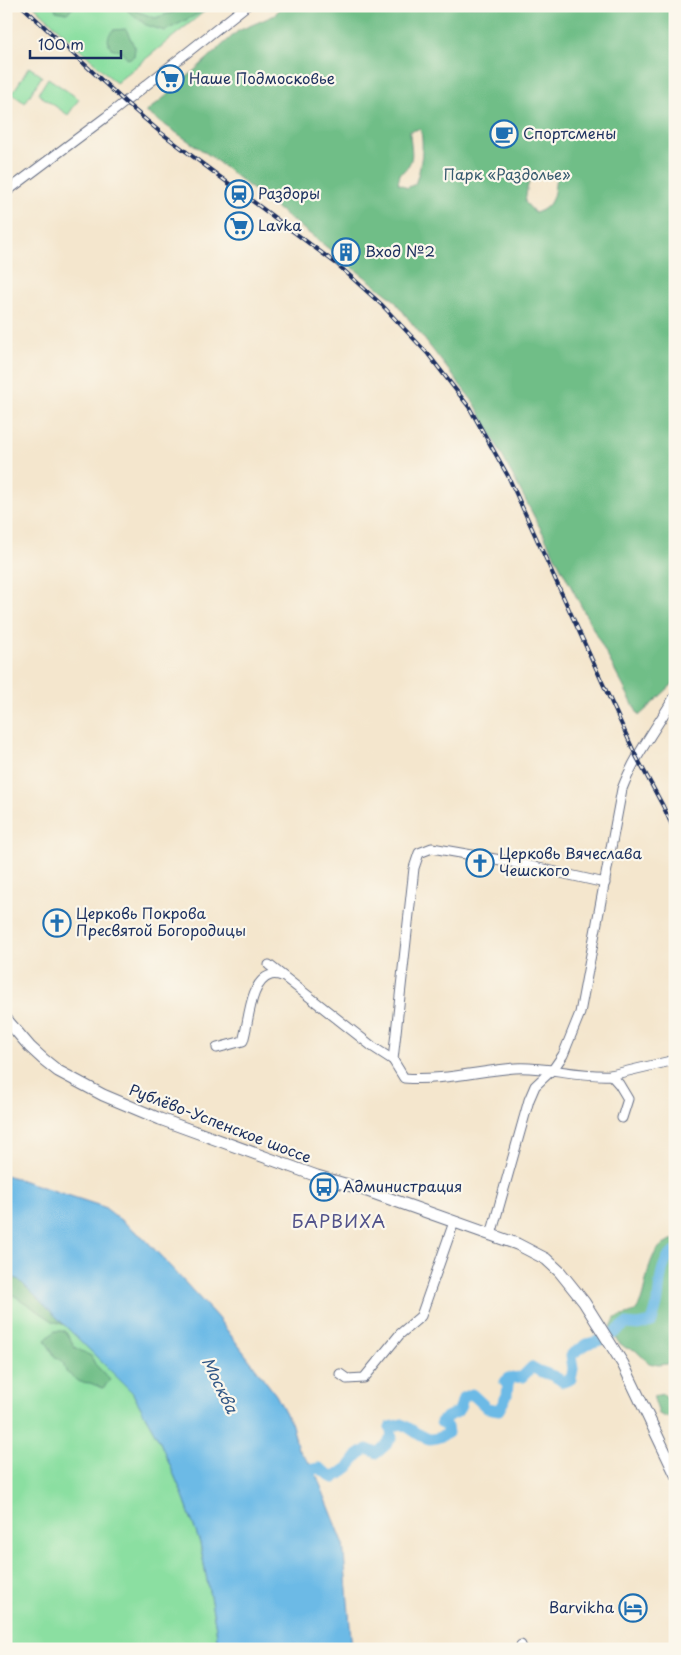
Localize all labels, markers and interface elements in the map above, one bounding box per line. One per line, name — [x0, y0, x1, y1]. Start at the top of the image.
scale bar — [30, 28, 121, 60]
text: 100 m — [38, 32, 84, 55]
supermarket icon: Наше Подмосковье — [155, 64, 185, 94]
place label: Наше Подмосковье — [189, 66, 335, 89]
cafe icon: Спортсмены — [489, 119, 519, 149]
place label: Спортсмены — [523, 121, 616, 144]
park label: Парк «Раздолье» — [443, 162, 571, 185]
station icon: Раздоры — [224, 179, 254, 209]
place label: Раздоры — [258, 181, 320, 204]
supermarket icon: Lavka — [224, 211, 254, 241]
place label: Lavka — [258, 213, 302, 236]
building icon: Вход №2 — [331, 237, 361, 267]
place label: Вход №2 — [365, 239, 435, 262]
place label: Церковь Вячеслава Чешского — [499, 841, 643, 881]
church icon: Церковь Вячеслава Чешского — [465, 848, 495, 878]
place label: Церковь Покрова Пресвятой Богородицы — [76, 901, 246, 941]
church icon: Церковь Покрова Пресвятой Богородицы — [42, 908, 72, 938]
street label: Рублёво-Успенское шоссе — [126, 1077, 315, 1168]
bus stop icon: Администрация — [309, 1172, 339, 1202]
place label: Администрация — [343, 1174, 462, 1197]
district label: БАРВИХА — [292, 1207, 386, 1234]
water label: Москва — [197, 1352, 245, 1418]
hotel icon: Barvikha — [618, 1593, 648, 1623]
place label: Barvikha — [549, 1595, 615, 1618]

